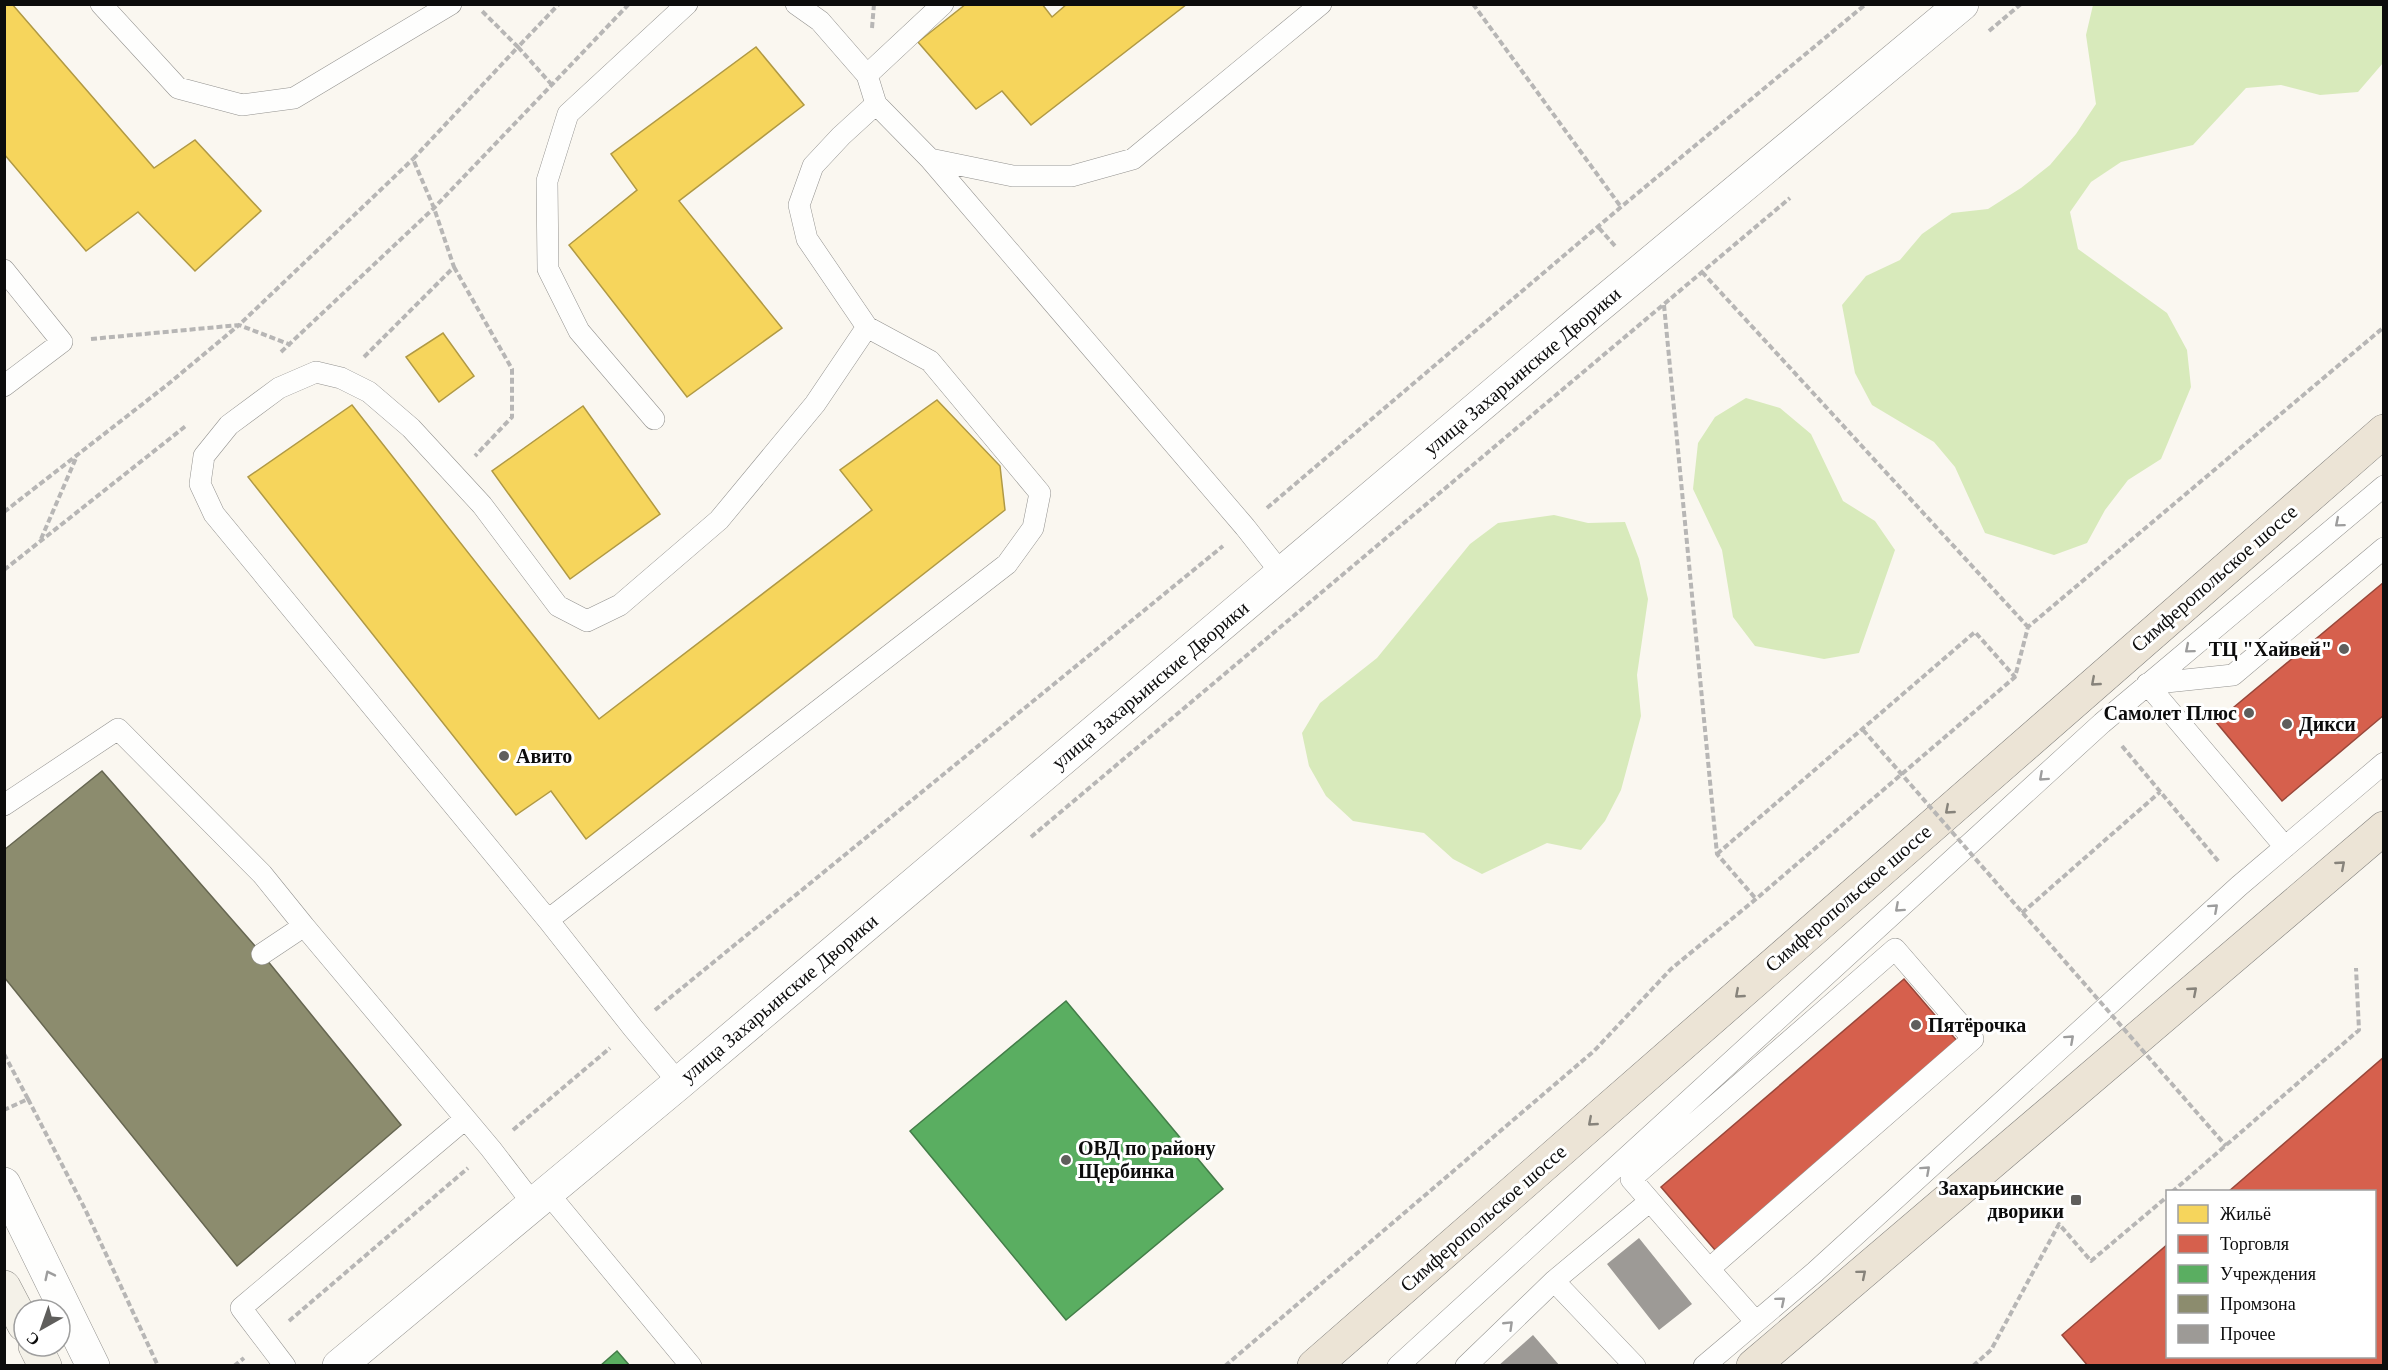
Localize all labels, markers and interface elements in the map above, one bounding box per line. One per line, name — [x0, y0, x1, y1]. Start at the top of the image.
street label: улица Захарьинские Дворики — [1419, 282, 1626, 460]
street label: Симферопольское шоссе — [2127, 500, 2302, 657]
one-way arrow — [2335, 516, 2346, 527]
street label: улица Захарьинские Дворики — [1047, 596, 1254, 774]
place label: ТЦ "Хайвей" — [2209, 638, 2332, 661]
one-way arrow — [2185, 641, 2196, 652]
marker: ТЦ "Хайвей" — [2337, 642, 2351, 656]
one-way arrow — [2092, 675, 2102, 686]
place label: Самолет Плюс — [2104, 702, 2237, 724]
marker: Самолет Плюс — [2242, 706, 2256, 720]
place label: Дикси — [2299, 713, 2356, 736]
marker: Дикси — [2280, 717, 2294, 731]
place label: Авито — [516, 745, 572, 767]
marker: Авито — [497, 749, 511, 763]
one-way arrow — [2039, 770, 2049, 781]
one-way arrow — [1945, 803, 1956, 814]
street label: Симферопольское шоссе — [1761, 820, 1936, 977]
one-way arrow — [2334, 861, 2345, 872]
one-way arrow — [1895, 901, 1906, 912]
one-way arrow — [2208, 904, 2218, 915]
street label: улица Захарьинские Дворики — [676, 909, 883, 1087]
one-way arrow — [1735, 987, 1746, 998]
one-way arrow — [2186, 988, 2197, 999]
place label: Пятёрочка — [1928, 1014, 2026, 1037]
marker: Пятёрочка — [1909, 1018, 1923, 1032]
one-way arrow — [2063, 1035, 2074, 1046]
one-way arrow — [1588, 1115, 1599, 1126]
place label: ОВД по району Щербинка — [1078, 1137, 1216, 1183]
street label: Симферопольское шоссе — [1396, 1140, 1571, 1297]
marker: ОВД по району Щербинка — [1059, 1153, 1073, 1167]
one-way arrow — [1919, 1167, 1930, 1178]
place label: Захарьинские дворики — [1938, 1177, 2064, 1223]
legend — [2166, 1190, 2376, 1358]
marker: Захарьинские дворики — [2069, 1193, 2083, 1207]
text: Жильё — [2220, 1204, 2271, 1224]
text: Торговля — [2220, 1234, 2289, 1254]
text: Учреждения — [2220, 1264, 2316, 1284]
one-way arrow — [1855, 1270, 1866, 1281]
one-way arrow — [45, 1271, 57, 1282]
text: Промзона — [2220, 1294, 2296, 1314]
one-way arrow — [1774, 1297, 1785, 1308]
north arrow — [12, 1298, 72, 1358]
one-way arrow — [1502, 1321, 1512, 1332]
text: Прочее — [2220, 1324, 2276, 1344]
text: С — [23, 1329, 43, 1349]

